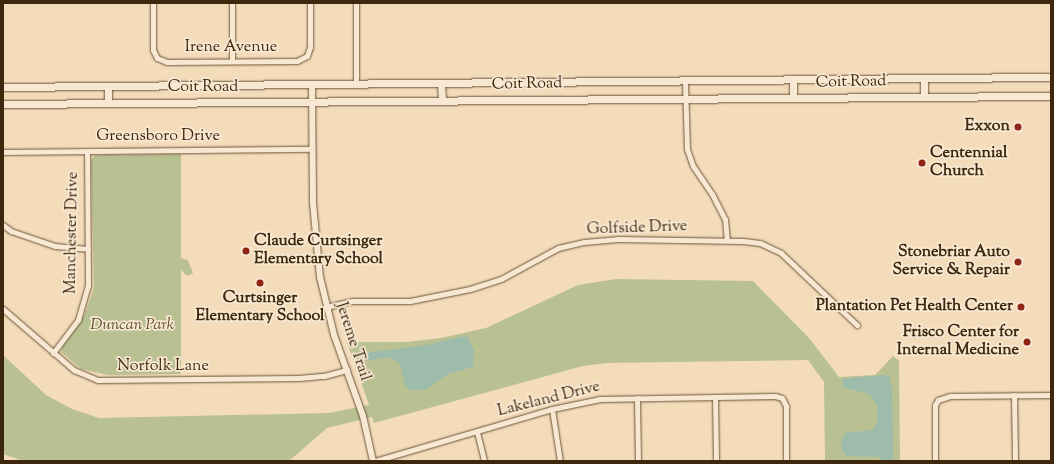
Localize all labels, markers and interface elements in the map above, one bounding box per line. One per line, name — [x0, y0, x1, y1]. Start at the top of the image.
street label: Irene Avenue — [185, 38, 277, 58]
street label: Coit Road — [816, 73, 886, 93]
street label: Coit Road — [492, 75, 562, 95]
street label: Coit Road — [168, 78, 238, 98]
place label: Exxon — [965, 117, 1010, 137]
marker: Exxon — [1013, 122, 1023, 132]
street label: Greensboro Drive — [96, 127, 220, 147]
place label: Centennial Church — [930, 144, 1007, 182]
marker: Centennial Church — [917, 158, 927, 168]
street label: Manchester Drive — [62, 172, 84, 294]
street label: Golfside Drive — [586, 218, 688, 240]
place label: Claude Curtsinger Elementary School — [254, 232, 383, 270]
place label: Stonebriar Auto Service & Repair — [892, 243, 1010, 281]
marker: Claude Curtsinger Elementary School — [241, 246, 251, 256]
marker: Stonebriar Auto Service & Repair — [1013, 257, 1023, 267]
marker: Curtsinger Elementary School — [255, 278, 265, 288]
place label: Curtsinger Elementary School — [195, 289, 325, 327]
place label: Plantation Pet Health Center — [816, 297, 1013, 317]
street label: Jereme Trail — [330, 300, 374, 384]
marker: Plantation Pet Health Center — [1016, 302, 1026, 312]
park label: Duncan Park — [90, 316, 174, 336]
place label: Frisco Center for Internal Medicine — [897, 323, 1019, 361]
marker: Frisco Center for Internal Medicine — [1022, 337, 1032, 347]
street label: Norfolk Lane — [117, 357, 209, 377]
street label: Lakeland Drive — [496, 378, 602, 422]

